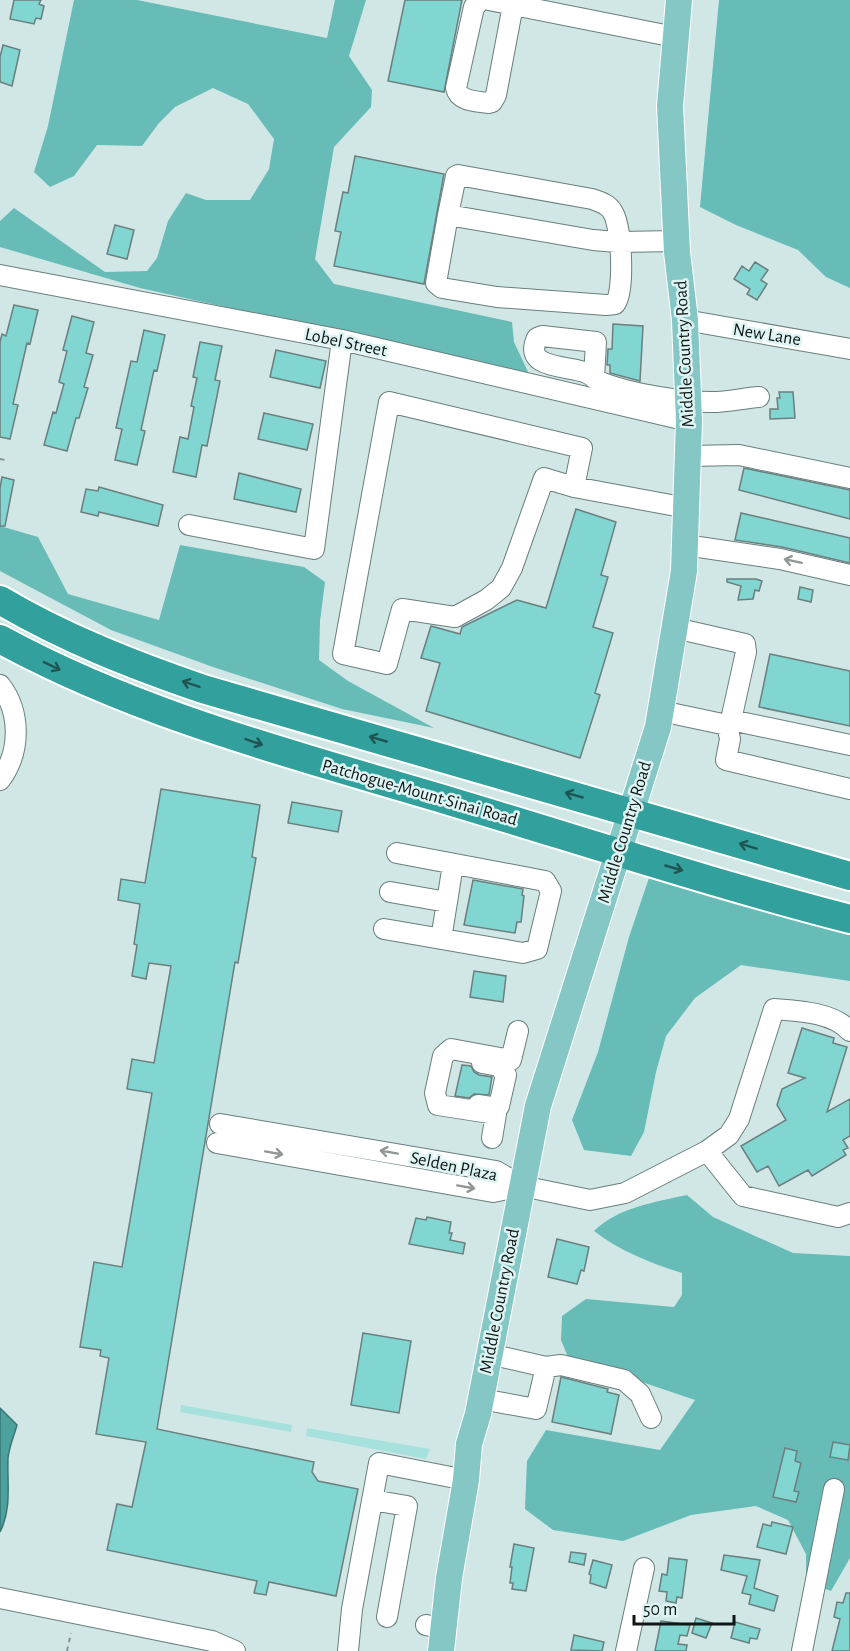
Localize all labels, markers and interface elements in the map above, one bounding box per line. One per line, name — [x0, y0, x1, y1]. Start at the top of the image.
street label: Middle Country Road — [672, 280, 698, 428]
street label: New Lane — [732, 321, 802, 349]
street label: Lobel Street — [303, 326, 389, 361]
one-way arrow — [784, 555, 803, 567]
one-way arrow — [43, 660, 61, 672]
one-way arrow — [182, 678, 200, 689]
one-way arrow — [369, 732, 388, 744]
one-way arrow — [244, 737, 263, 748]
street label: Patchogue-Mount Sinai Road — [320, 756, 519, 829]
street label: Middle Country Road — [595, 759, 655, 905]
one-way arrow — [565, 789, 584, 800]
one-way arrow — [739, 840, 758, 851]
one-way arrow — [664, 863, 683, 874]
one-way arrow — [379, 1147, 399, 1158]
one-way arrow — [264, 1148, 284, 1159]
street label: Selden Plaza — [409, 1149, 499, 1185]
one-way arrow — [456, 1182, 476, 1193]
street label: Middle Country Road — [477, 1227, 523, 1375]
scale bar — [634, 1588, 734, 1626]
text: 50 m — [643, 1601, 677, 1619]

